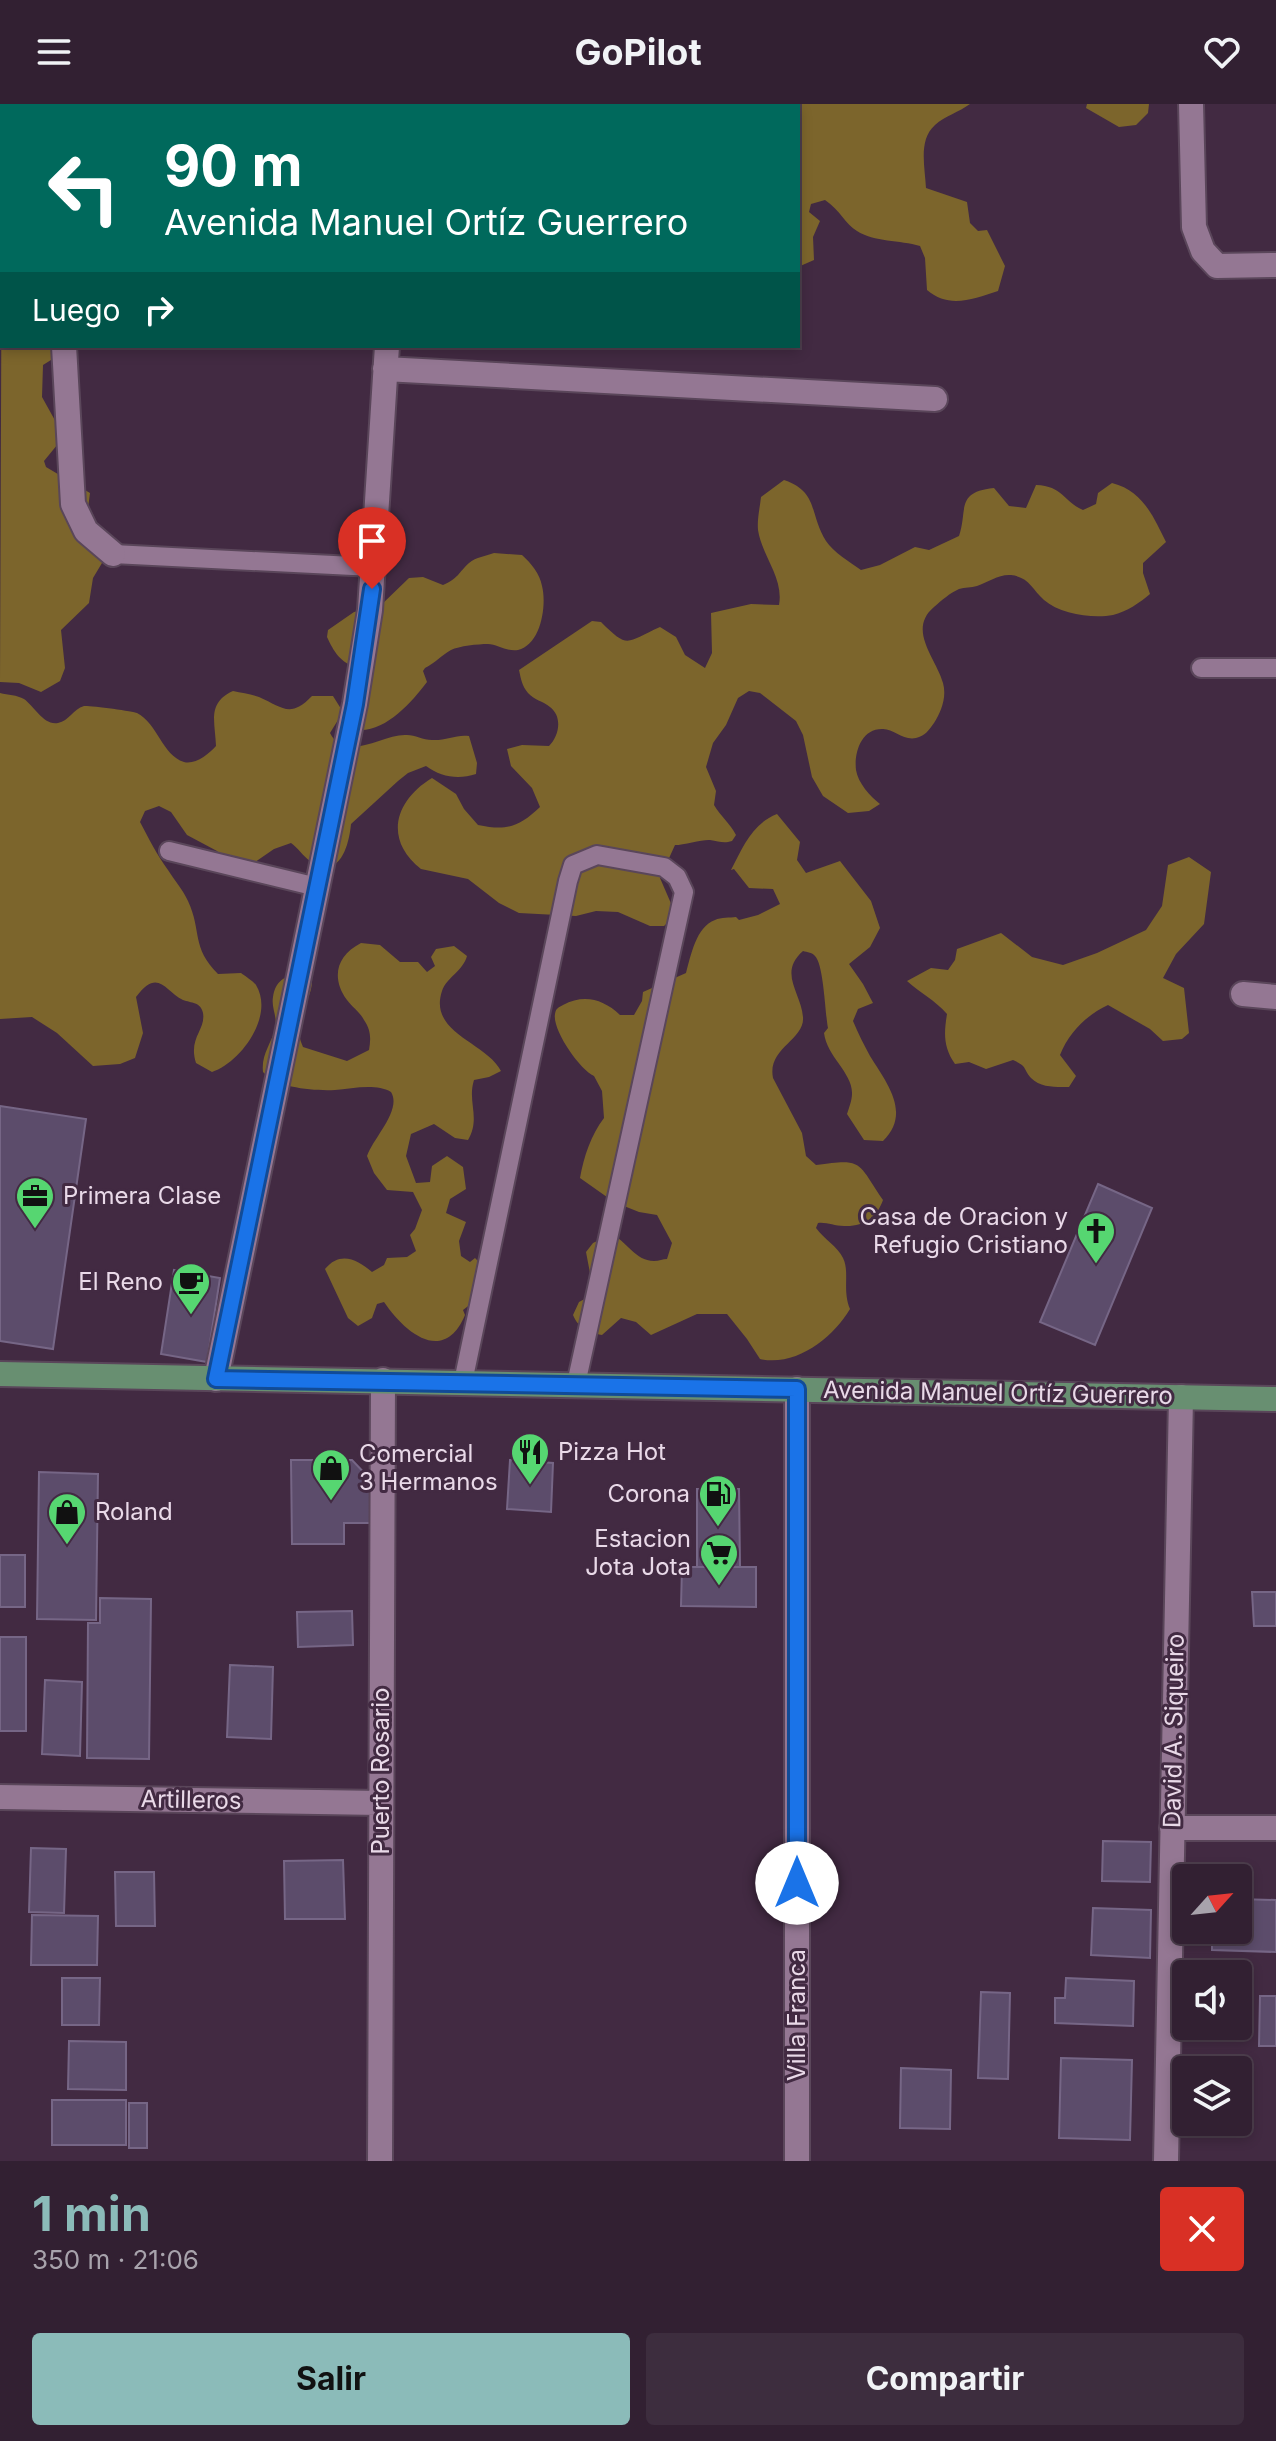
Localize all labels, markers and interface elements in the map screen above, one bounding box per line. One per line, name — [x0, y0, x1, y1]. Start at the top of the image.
icon: menu — [32, 30, 76, 74]
text: GoPilot — [574, 30, 702, 74]
icon: heart — [1200, 30, 1244, 74]
text: 90 m — [164, 132, 303, 200]
icon: left — [32, 136, 136, 240]
text: Avenida Manuel Ortíz Guerrero — [164, 200, 688, 244]
icon: right — [137, 288, 181, 332]
text: Luego — [32, 292, 121, 328]
pin — [338, 507, 406, 589]
icon: arrive — [350, 519, 394, 563]
office icon: Primera Clase — [14, 1175, 56, 1230]
place label: Primera Clase — [63, 1181, 221, 1210]
place label: Casa de Oracion y Refugio Cristiano — [859, 1202, 1068, 1259]
church icon: Casa de Oracion y Refugio Cristiano — [1075, 1210, 1117, 1265]
cafe icon: El Reno — [170, 1261, 212, 1316]
place label: El Reno — [78, 1267, 163, 1296]
street label: Avenida Manuel Ortíz Guerrero — [823, 1375, 1173, 1410]
restaurant icon: Pizza Hot — [509, 1431, 551, 1486]
place label: Pizza Hot — [558, 1437, 666, 1466]
place label: Comercial 3 Hermanos — [359, 1439, 498, 1496]
shop icon: Comercial 3 Hermanos — [310, 1447, 352, 1502]
fuel station icon: Corona — [697, 1473, 739, 1528]
place label: Corona — [607, 1479, 690, 1508]
shop icon: Roland — [46, 1491, 88, 1546]
place label: Roland — [95, 1497, 173, 1526]
place label: Estacion Jota Jota — [585, 1524, 691, 1581]
supermarket icon: Estacion Jota Jota — [698, 1532, 740, 1587]
street label: David A. Siqueiro — [1157, 1634, 1190, 1828]
street label: Puerto Rosario — [366, 1688, 395, 1854]
street label: Artilleros — [140, 1784, 242, 1815]
position arrow — [755, 1841, 839, 1925]
north arrow — [1172, 1864, 1252, 1944]
map controls — [1172, 1864, 1252, 2136]
street label: Villa Franca — [782, 1949, 811, 2081]
button: sound — [1172, 1960, 1252, 2040]
button: layers — [1172, 2056, 1252, 2136]
text: 1 min — [32, 2184, 151, 2243]
button: close — [1160, 2187, 1244, 2271]
text: 350 m · 21:06 — [32, 2244, 199, 2275]
button: Salir — [32, 2333, 630, 2425]
button: Compartir — [646, 2333, 1244, 2425]

